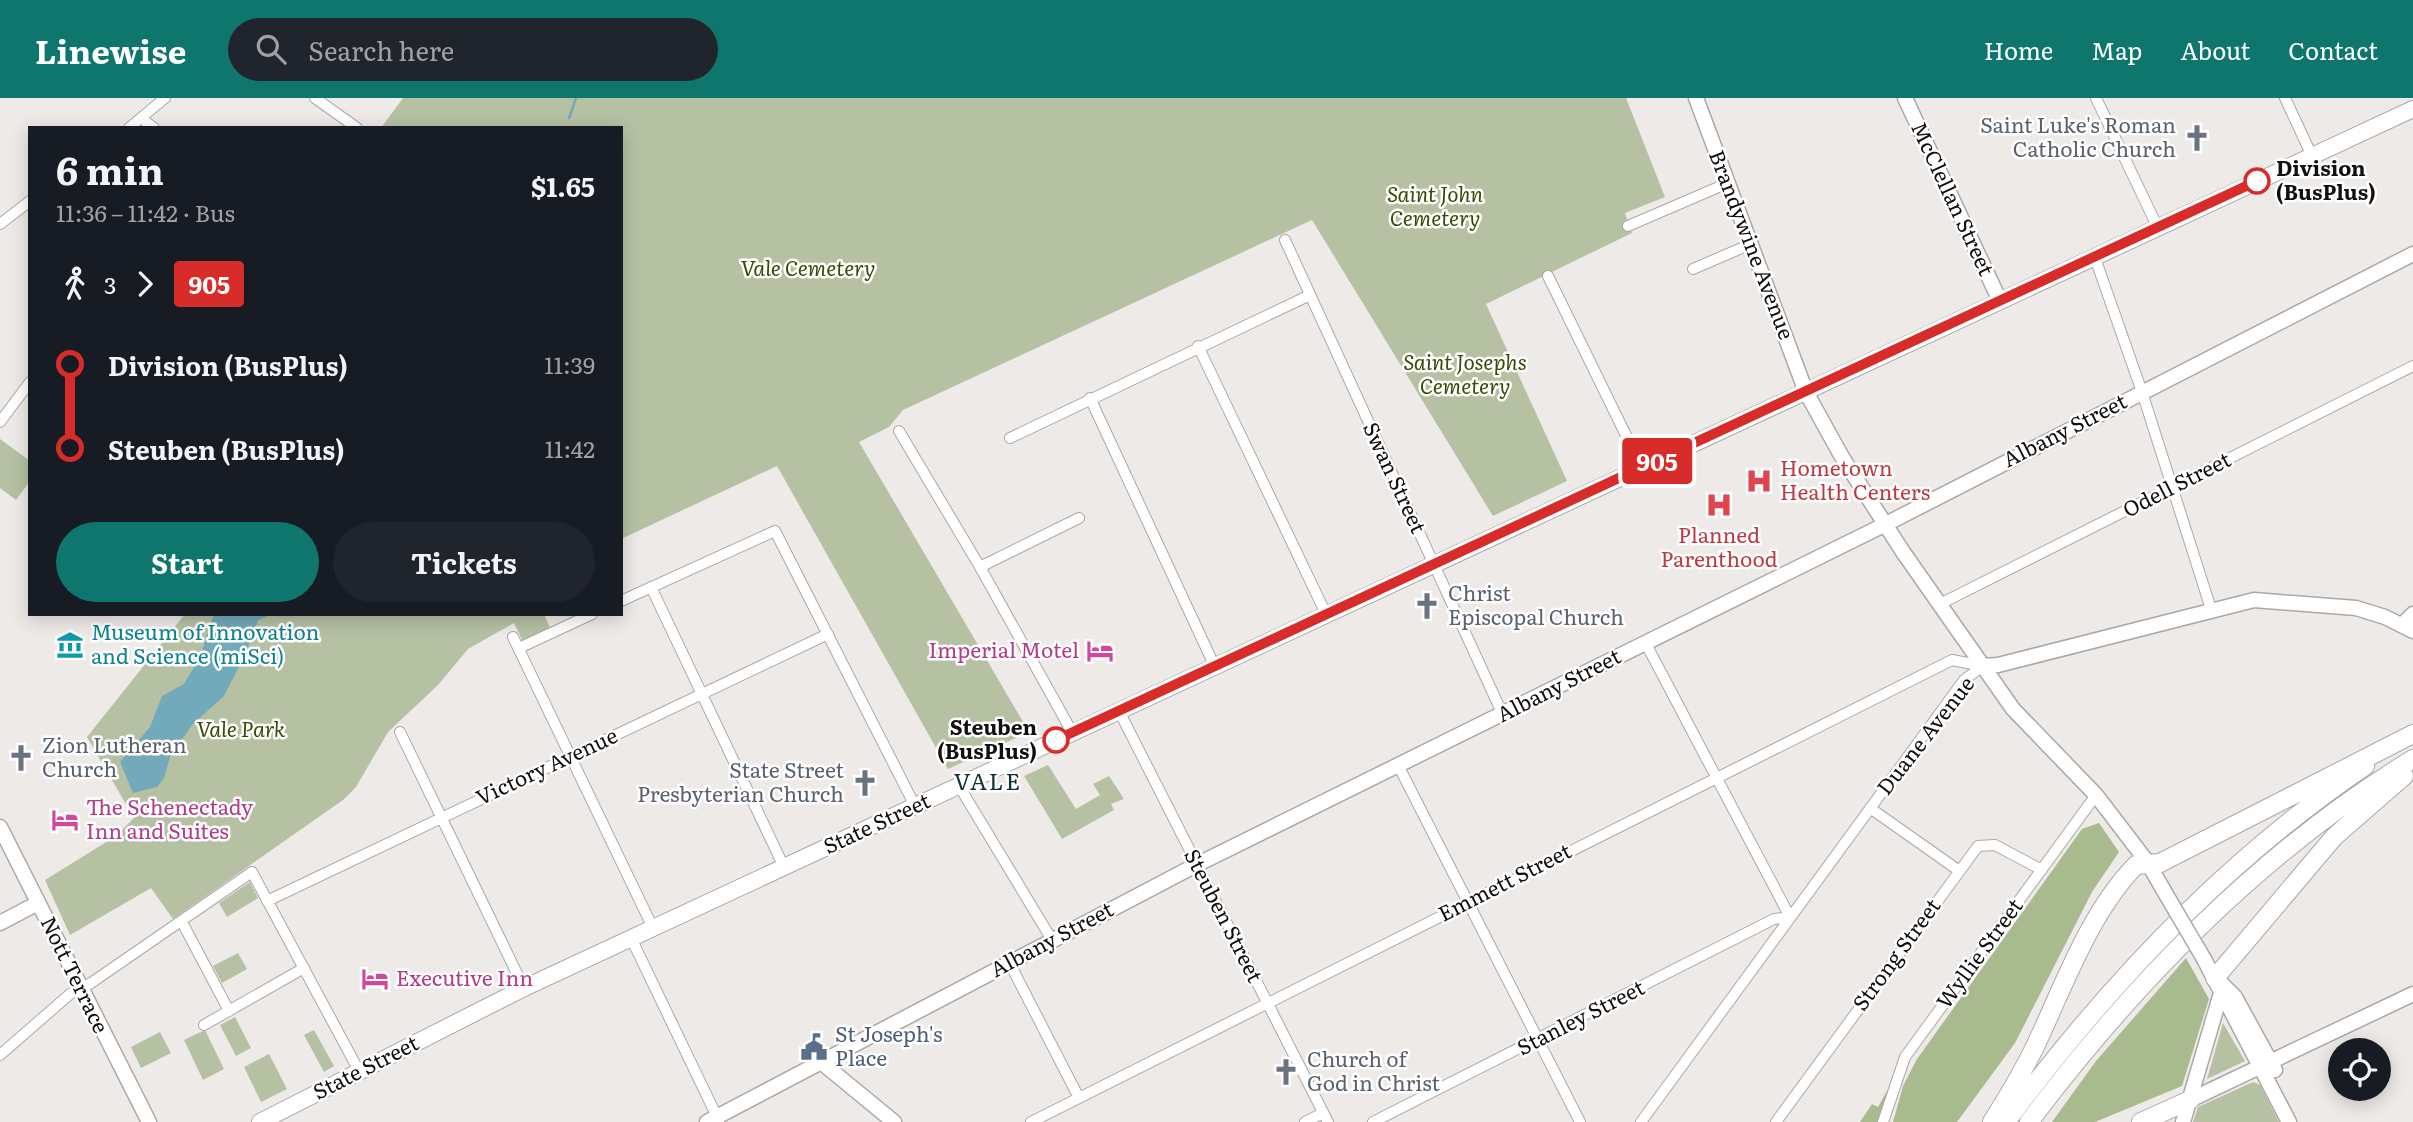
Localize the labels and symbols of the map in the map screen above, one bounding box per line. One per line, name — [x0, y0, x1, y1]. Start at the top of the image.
place label: Saint Luke's Roman Catholic Church — [1980, 108, 2176, 163]
street label: McClellan Street — [1905, 116, 2004, 280]
church icon: Saint Luke's Roman Catholic Church — [2182, 123, 2212, 153]
street label: Brandywine Avenue — [1703, 145, 1804, 343]
place label: Division (BusPlus) — [2276, 151, 2376, 206]
marker: Division (BusPlus) — [2244, 168, 2270, 194]
park label: Saint John Cemetery — [1387, 177, 1483, 232]
park label: Vale Cemetery — [741, 251, 875, 282]
park label: Saint Josephs Cemetery — [1403, 345, 1527, 400]
street label: Albany Street — [1996, 384, 2132, 473]
street label: Swan Street — [1357, 416, 1436, 538]
line badge: 905 — [1617, 438, 1697, 484]
street label: Odell Street — [2116, 442, 2236, 523]
place label: Hometown Health Centers — [1780, 451, 1930, 506]
hospital icon: Hometown Health Centers — [1744, 466, 1774, 496]
hospital icon: Planned Parenthood — [1704, 490, 1734, 520]
place label: Planned Parenthood — [1660, 518, 1778, 573]
place label: Christ Episcopal Church — [1448, 576, 1624, 631]
church icon: Christ Episcopal Church — [1412, 591, 1442, 621]
place label: Museum of Innovation and Science (miSci) — [91, 615, 320, 670]
museum icon: Museum of Innovation and Science (miSci) — [55, 630, 85, 660]
place label: Imperial Motel — [928, 633, 1079, 664]
hotel icon: Imperial Motel — [1085, 636, 1115, 666]
street label: Albany Street — [1490, 639, 1626, 728]
street label: Duane Avenue — [1868, 668, 1980, 800]
place label: Steuben (BusPlus) — [937, 710, 1037, 765]
park label: Vale Park — [197, 712, 286, 743]
street label: Victory Avenue — [470, 718, 622, 811]
marker: Steuben (BusPlus) — [1043, 727, 1069, 753]
place label: Zion Lutheran Church — [42, 728, 187, 783]
church icon: Zion Lutheran Church — [6, 743, 36, 773]
place label: State Street Presbyterian Church — [637, 753, 845, 808]
district label: VALE — [954, 763, 1022, 797]
church icon: State Street Presbyterian Church — [850, 768, 880, 798]
street label: State Street — [817, 783, 935, 860]
place label: The Schenectady Inn and Suites — [86, 790, 254, 845]
hotel icon: The Schenectady Inn and Suites — [50, 805, 80, 835]
street label: Emmett Street — [1432, 834, 1576, 928]
street label: Steuben Street — [1178, 843, 1272, 987]
street label: Strong Street — [1844, 891, 1947, 1016]
street label: Wyllie Street — [1927, 891, 2029, 1014]
street label: Albany Street — [984, 892, 1118, 983]
street label: Nott Terrace — [35, 910, 118, 1038]
place label: Executive Inn — [396, 961, 533, 992]
hotel icon: Executive Inn — [360, 964, 390, 994]
street label: Stanley Street — [1511, 970, 1649, 1061]
place label: St Joseph's Place — [835, 1017, 943, 1072]
street label: State Street — [307, 1026, 424, 1106]
public building icon: St Joseph's Place — [799, 1032, 829, 1062]
place label: Church of God in Christ — [1307, 1042, 1441, 1097]
church icon: Church of God in Christ — [1271, 1057, 1301, 1087]

